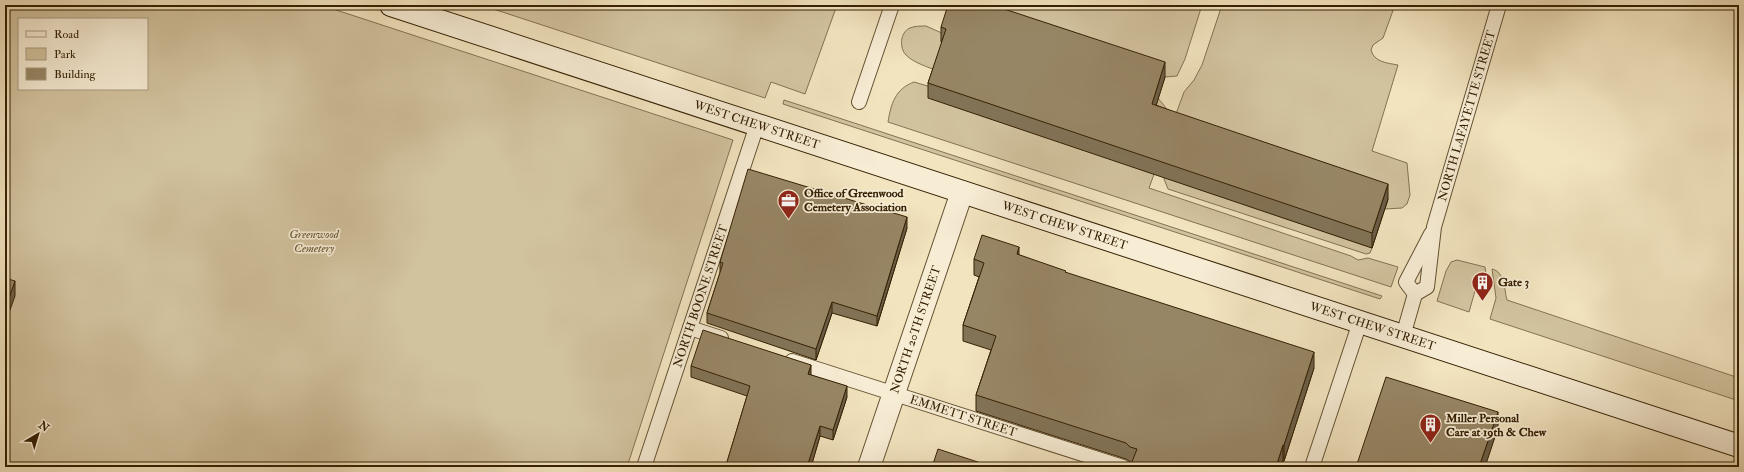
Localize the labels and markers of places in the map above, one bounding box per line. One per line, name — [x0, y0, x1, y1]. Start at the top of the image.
place label: Office of Greenwood Cemetery Association — [804, 186, 908, 215]
office icon: Office of Greenwood Cemetery Association — [776, 187, 802, 220]
building icon: Gate 3 — [1470, 269, 1496, 302]
place label: Gate 3 — [1498, 275, 1529, 290]
place label: Miller Personal Care at 19th & Chew — [1445, 411, 1547, 440]
building icon: Miller Personal Care at 19th & Chew — [1417, 412, 1443, 445]

